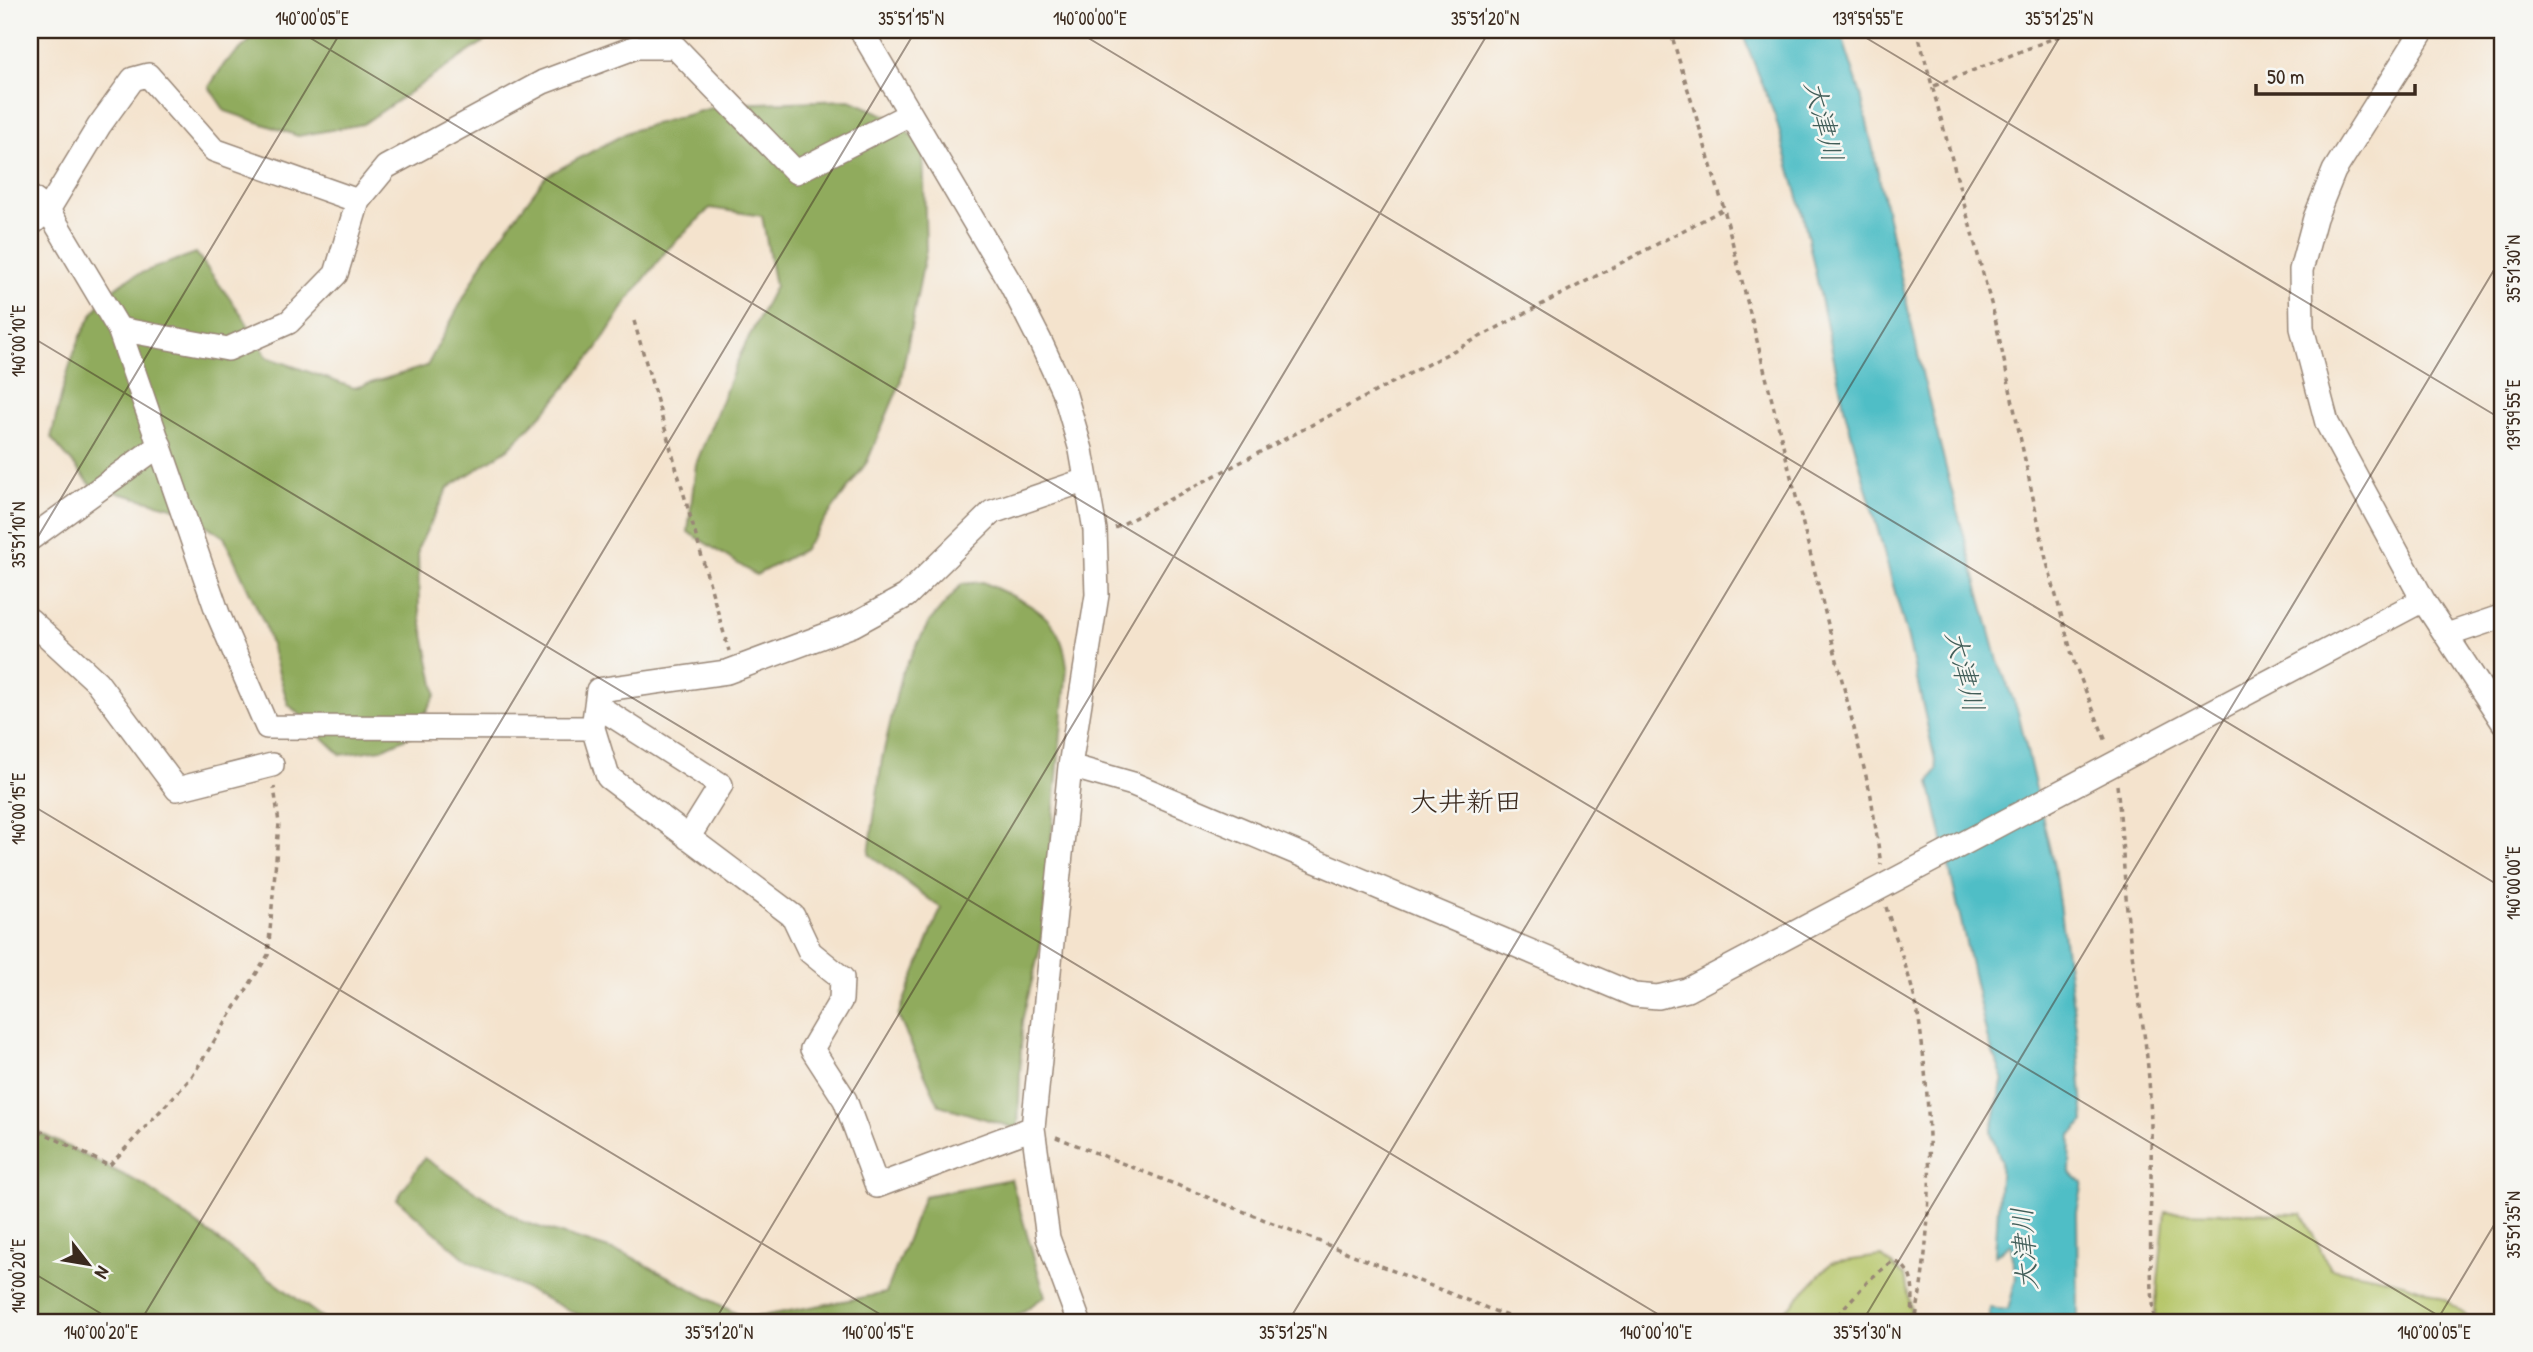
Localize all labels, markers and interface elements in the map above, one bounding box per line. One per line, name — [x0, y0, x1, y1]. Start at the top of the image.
text: 140°00'05"E — [275, 6, 349, 31]
text: 35°51'15"N — [878, 6, 944, 31]
text: 140°00'00"E — [1053, 6, 1127, 31]
text: 35°51'20"N — [1451, 6, 1519, 31]
text: 139°59'55"E — [1832, 6, 1904, 31]
text: 35°51'25"N — [2025, 6, 2093, 31]
scale bar — [2256, 52, 2416, 96]
text: 50 m — [2267, 62, 2304, 91]
water label: 大津川 — [1795, 76, 1853, 166]
text: 35°51'30"N — [2501, 235, 2526, 303]
text: 140°00'10"E — [6, 305, 31, 377]
text: 139°59'55"E — [2501, 379, 2526, 451]
text: 35°51'10"N — [6, 502, 31, 568]
water label: 大津川 — [1936, 626, 1994, 716]
text: 140°00'15"E — [6, 773, 31, 845]
district label: 大井新田 — [1410, 782, 1522, 820]
text: 140°00'00"E — [2501, 846, 2526, 920]
text: 35°51'35"N — [2501, 1191, 2526, 1259]
water label: 大津川 — [2002, 1206, 2046, 1292]
north arrow — [52, 1230, 122, 1300]
text: 140°00'20"E — [6, 1239, 31, 1313]
text: N — [89, 1262, 116, 1284]
text: 140°00'20"E — [64, 1320, 138, 1345]
text: 35°51'20"N — [685, 1320, 753, 1345]
text: 140°00'15"E — [842, 1320, 914, 1345]
text: 35°51'25"N — [1259, 1320, 1327, 1345]
text: 140°00'10"E — [1620, 1320, 1692, 1345]
text: 35°51'30"N — [1833, 1320, 1901, 1345]
text: 140°00'05"E — [2397, 1320, 2471, 1345]

